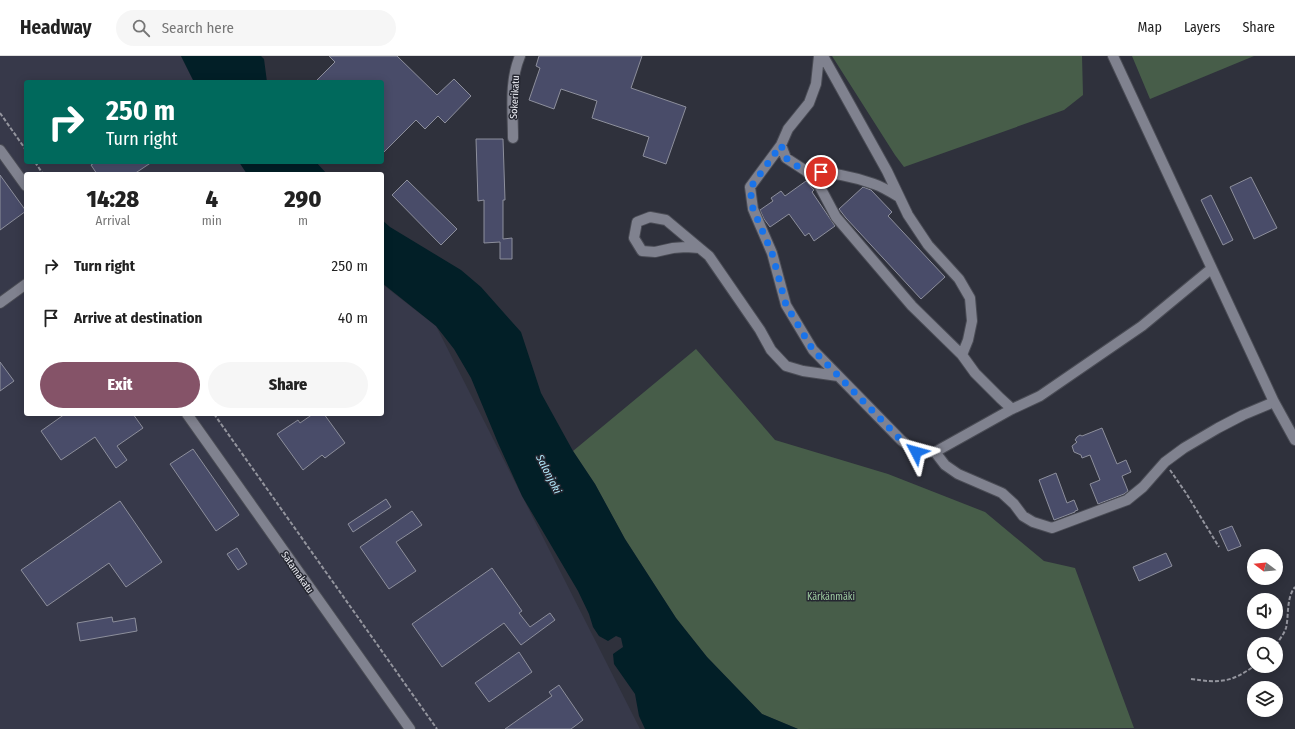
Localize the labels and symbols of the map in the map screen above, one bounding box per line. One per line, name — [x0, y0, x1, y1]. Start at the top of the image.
street label: Sokerikatu — [508, 75, 522, 119]
pin — [804, 155, 838, 189]
position arrow — [895, 431, 937, 473]
water label: Salonjoki — [533, 452, 564, 496]
street label: Satamakatu — [278, 549, 316, 596]
north arrow — [1247, 549, 1283, 585]
park label: Kärkänmäki — [807, 591, 855, 603]

